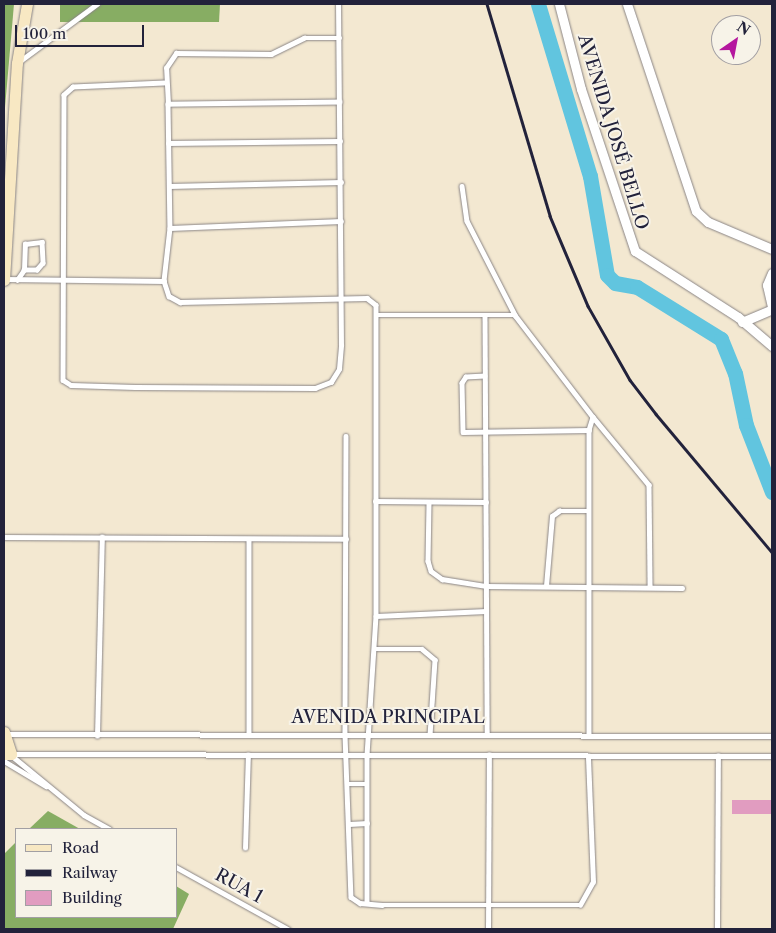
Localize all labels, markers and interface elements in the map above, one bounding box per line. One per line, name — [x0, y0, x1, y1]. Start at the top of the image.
scale bar — [18, 15, 146, 47]
north arrow — [711, 15, 761, 65]
text: N — [734, 17, 754, 39]
text: 100 m — [23, 24, 66, 43]
street label: AVENIDA JOSÉ BELLO — [573, 31, 653, 233]
street label: AVENIDA PRINCIPAL — [291, 706, 485, 728]
legend — [15, 828, 178, 918]
text: Road — [62, 838, 99, 857]
text: Railway — [62, 863, 118, 882]
street label: RUA 1 — [211, 864, 267, 908]
text: Building — [62, 888, 122, 907]

